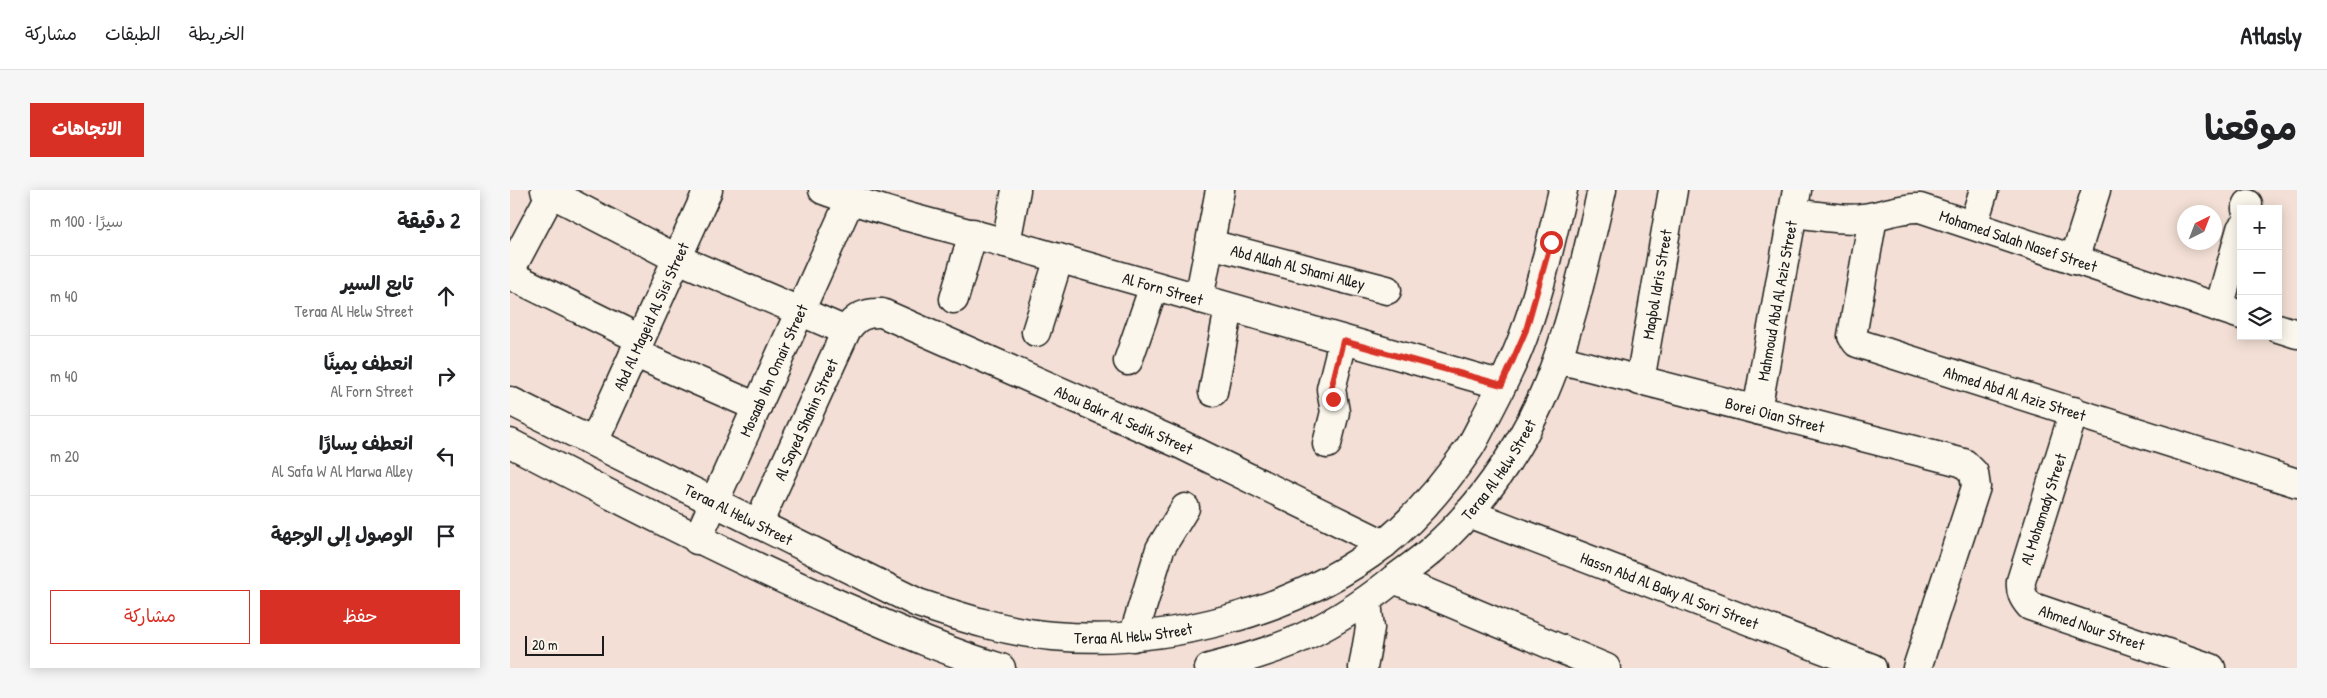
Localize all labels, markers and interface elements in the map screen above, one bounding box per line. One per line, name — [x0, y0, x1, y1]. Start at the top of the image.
text: Atlasly — [2240, 19, 2302, 51]
text: مشاركة — [25, 21, 77, 46]
text: الطبقات — [105, 21, 161, 46]
text: الخريطة — [189, 21, 245, 46]
button: الاتجاهات — [30, 103, 144, 157]
text: موقعنا — [2204, 104, 2297, 151]
street label: Mohamed Salah Nasef Street — [1937, 204, 2100, 277]
north arrow — [2177, 205, 2222, 250]
map controls — [2237, 205, 2282, 340]
button: + — [2237, 205, 2282, 250]
text: 2 دقيقة — [397, 206, 460, 235]
text: سيرًا · 100 m — [50, 210, 123, 232]
street label: Mahmoud Abd Al Aziz Street — [1752, 218, 1802, 383]
street label: Maqbol Idris Street — [1636, 227, 1677, 341]
route start — [1540, 231, 1563, 254]
street label: Abd Al Mageid Al Sisi Street — [608, 238, 694, 394]
street label: Abd Allah Al Shami Alley — [1229, 239, 1368, 295]
button: − — [2237, 250, 2282, 295]
street label: Al Forn Street — [1120, 266, 1206, 311]
text: تابع السير — [341, 270, 413, 296]
icon: ahead — [432, 282, 460, 310]
text: 40 m — [50, 285, 78, 307]
button: layers — [2237, 295, 2282, 340]
text: Teraa Al Helw Street — [295, 300, 413, 322]
street label: Mosaab Ibn Omair Street — [734, 300, 813, 440]
text: انعطف يمينًا — [324, 350, 413, 376]
street label: Al Sayed Shahin Street — [768, 355, 843, 484]
street label: Ahmed Abd Al Aziz Street — [1941, 360, 2089, 426]
icon: right — [432, 362, 460, 390]
text: 40 m — [50, 365, 78, 387]
street label: Abou Bakr Al Sedik Street — [1051, 379, 1197, 460]
text: Al Forn Street — [330, 380, 413, 402]
route end — [1322, 388, 1345, 411]
street label: Borei Oian Street — [1723, 391, 1827, 438]
street label: Teraa Al Helw Street — [1456, 415, 1541, 525]
text: انعطف يسارًا — [319, 430, 413, 456]
icon: left — [432, 442, 460, 470]
text: 20 m — [50, 445, 79, 467]
street label: Al Mohamady Street — [2015, 450, 2072, 567]
text: Al Safa W Al Marwa Alley — [272, 460, 413, 482]
street label: Teraa Al Helw Street — [680, 478, 797, 551]
text: الوصول إلى الوجهة — [271, 521, 413, 547]
icon: arrive — [432, 522, 460, 550]
street label: Hassn Abd Al Baky Al Sori Street — [1577, 546, 1762, 635]
button: مشاركة — [50, 590, 250, 644]
button: حفظ — [260, 590, 460, 644]
street label: Ahmed Nour Street — [2036, 599, 2148, 656]
street label: Teraa Al Helw Street — [1074, 617, 1195, 649]
scale bar — [525, 633, 604, 656]
text: 20 m — [532, 635, 558, 654]

